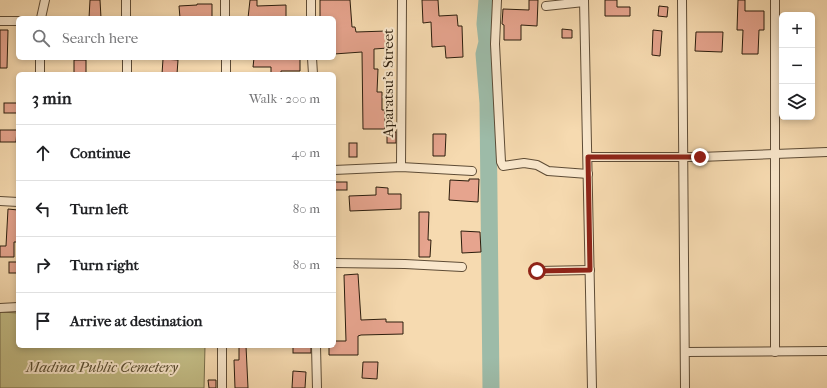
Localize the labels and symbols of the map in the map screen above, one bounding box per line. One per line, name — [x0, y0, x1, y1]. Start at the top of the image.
street label: Aparatsu’s Street — [379, 28, 397, 138]
route end — [691, 148, 709, 166]
route start — [528, 262, 546, 280]
park label: Madina Public Cemetery — [25, 358, 179, 376]

